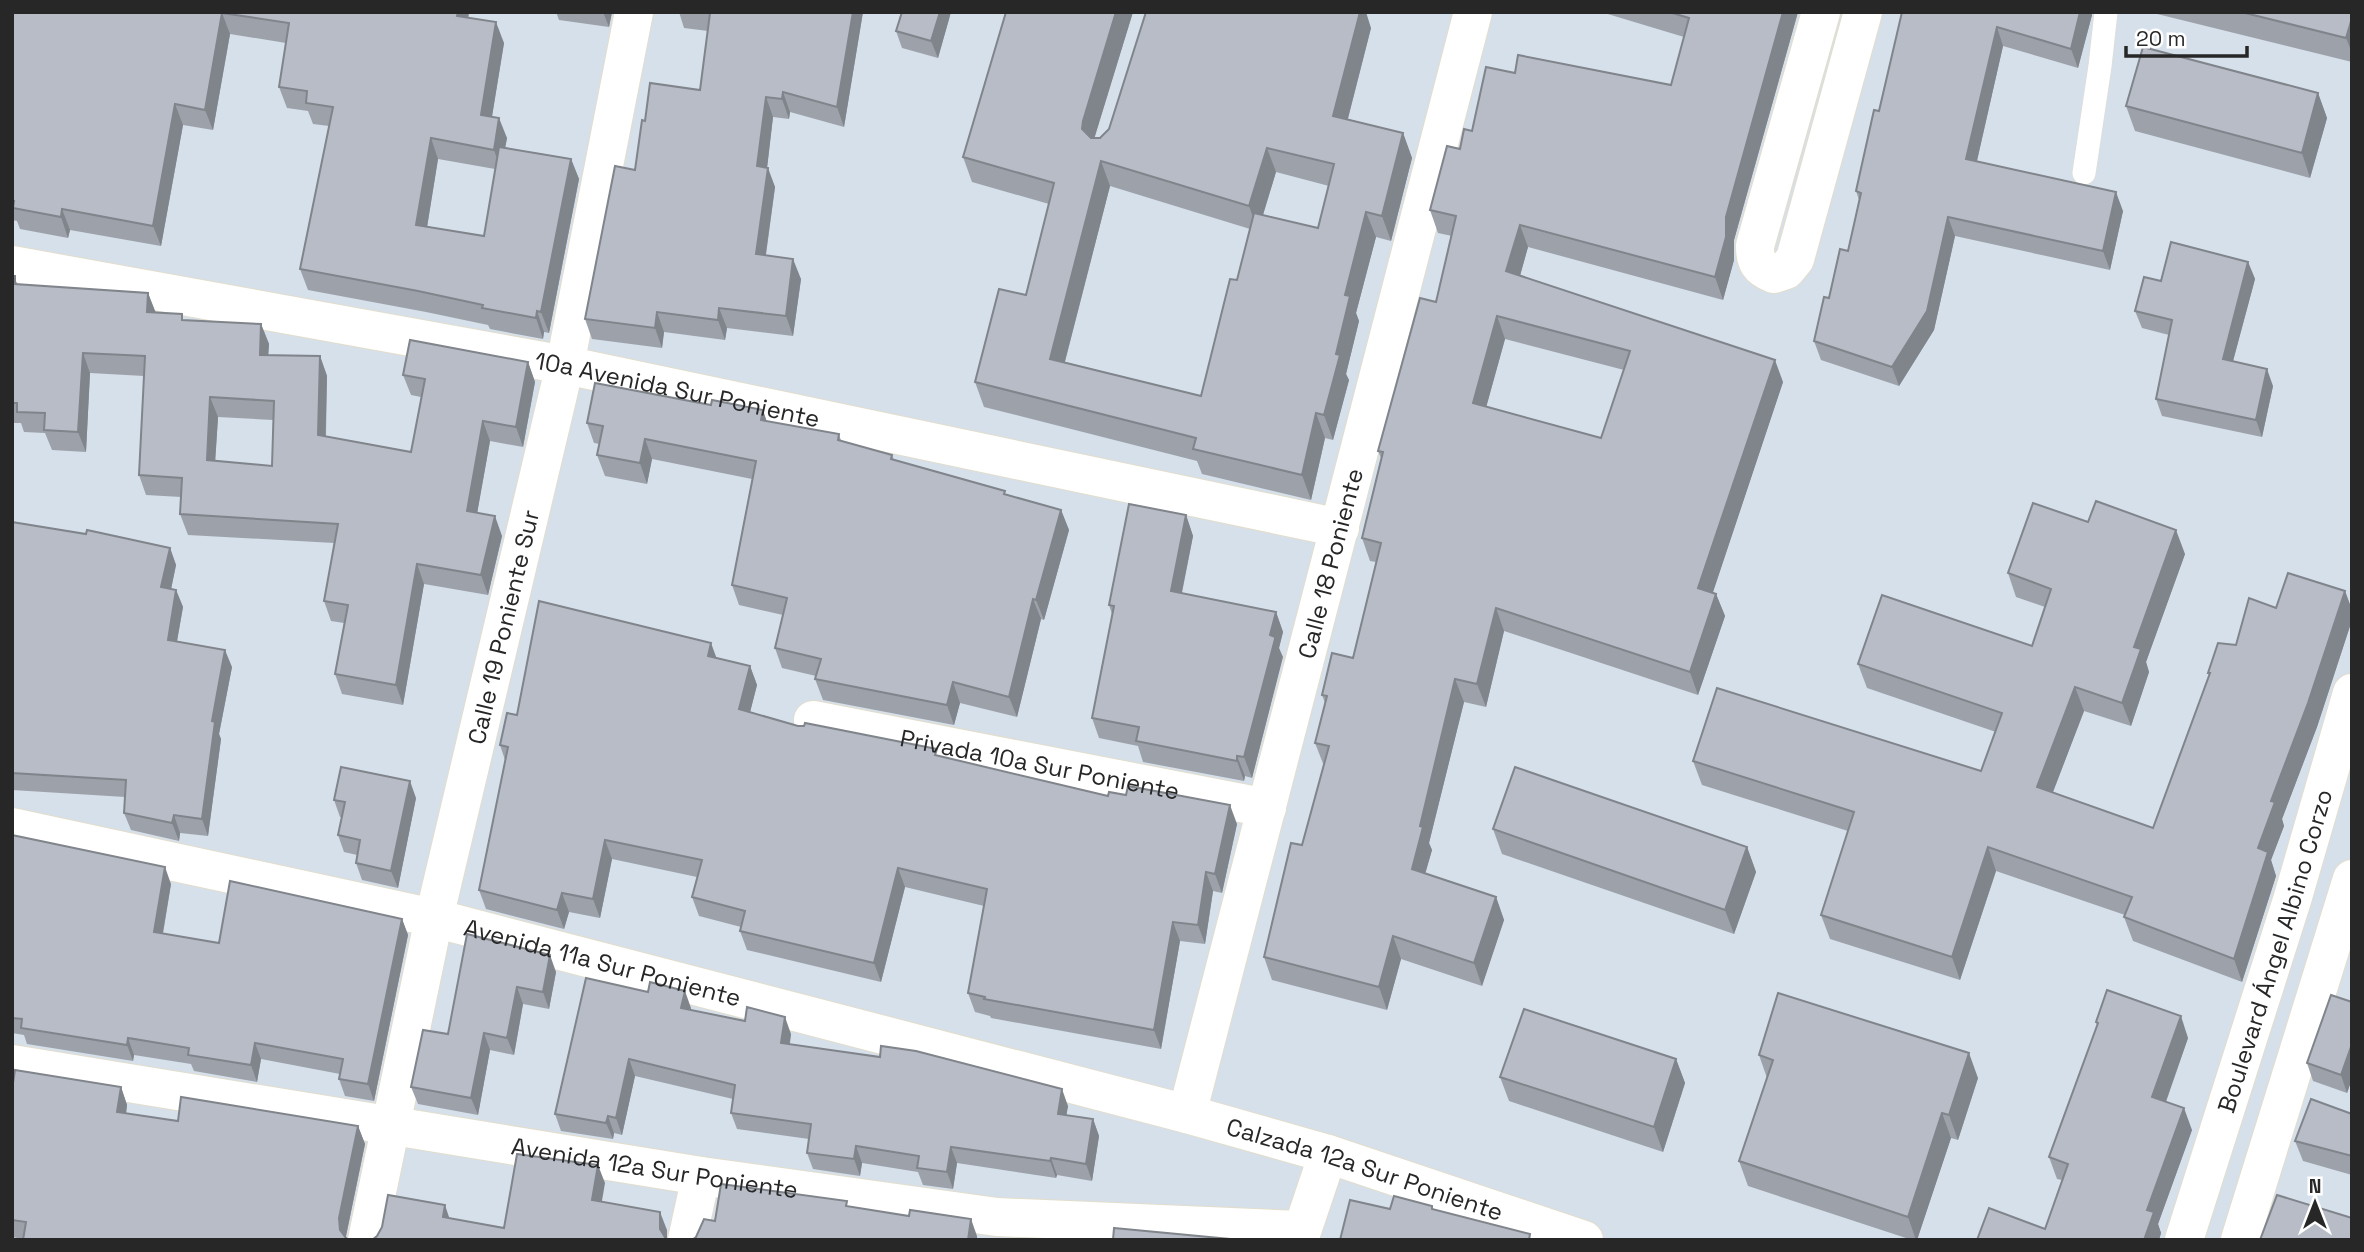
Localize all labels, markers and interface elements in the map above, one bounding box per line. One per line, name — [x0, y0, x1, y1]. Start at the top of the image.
scale bar — [2126, 14, 2247, 58]
text: 20 m — [2136, 25, 2186, 52]
street label: 10a Avenida Sur Poniente — [533, 344, 823, 434]
street label: Calle 18 Poniente — [1290, 465, 1369, 662]
street label: Calle 19 Poniente Sur — [460, 507, 546, 747]
street label: Privada 10a Sur Poniente — [897, 722, 1182, 806]
street label: Boulevard Ángel Albino Corzo — [2210, 786, 2339, 1116]
street label: Avenida 11a Sur Poniente — [461, 911, 745, 1013]
street label: Calzada 12a Sur Poniente — [1223, 1111, 1507, 1227]
street label: Avenida 12a Sur Poniente — [509, 1130, 800, 1205]
north arrow — [2280, 1168, 2350, 1238]
text: N — [2309, 1174, 2321, 1199]

